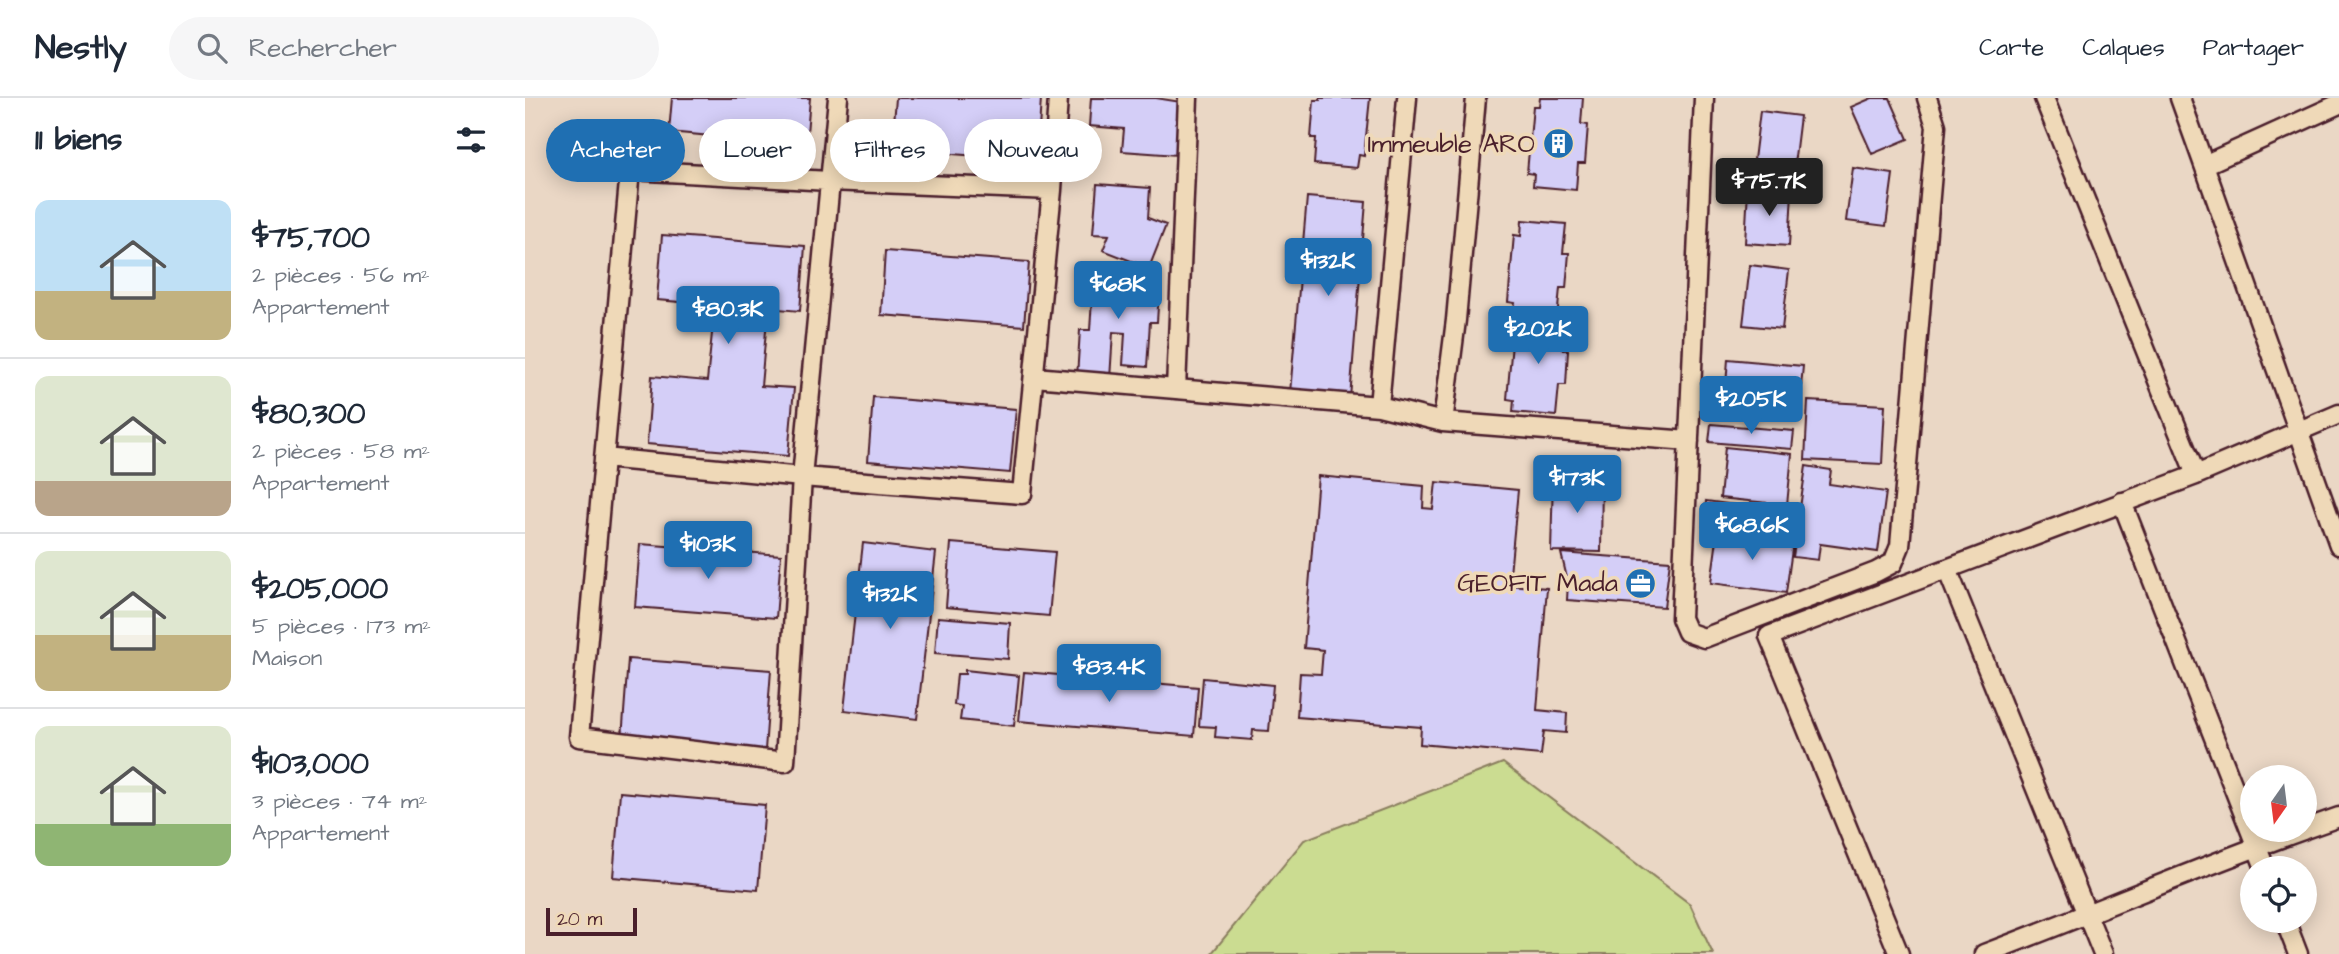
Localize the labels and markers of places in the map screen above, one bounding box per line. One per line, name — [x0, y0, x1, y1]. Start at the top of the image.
place label: Immeuble ARO — [1368, 126, 1535, 162]
building icon: Immeuble ARO — [1541, 127, 1575, 161]
pin: $75.7K — [1712, 158, 1826, 218]
pin: $132K — [1279, 238, 1377, 298]
pin: $68K — [1077, 262, 1159, 321]
pin: $80.3K — [671, 286, 785, 346]
pin: $202K — [1489, 306, 1587, 366]
pin: $205K — [1702, 376, 1800, 436]
pin: $173K — [1528, 456, 1626, 515]
pin: $68.6K — [1695, 503, 1809, 562]
pin: $103K — [659, 522, 757, 581]
place label: GEOFIT Mada — [1457, 565, 1618, 601]
office icon: GEOFIT Mada — [1624, 566, 1658, 600]
pin: $132K — [841, 572, 939, 631]
pin: $83.4K — [1052, 644, 1166, 704]

